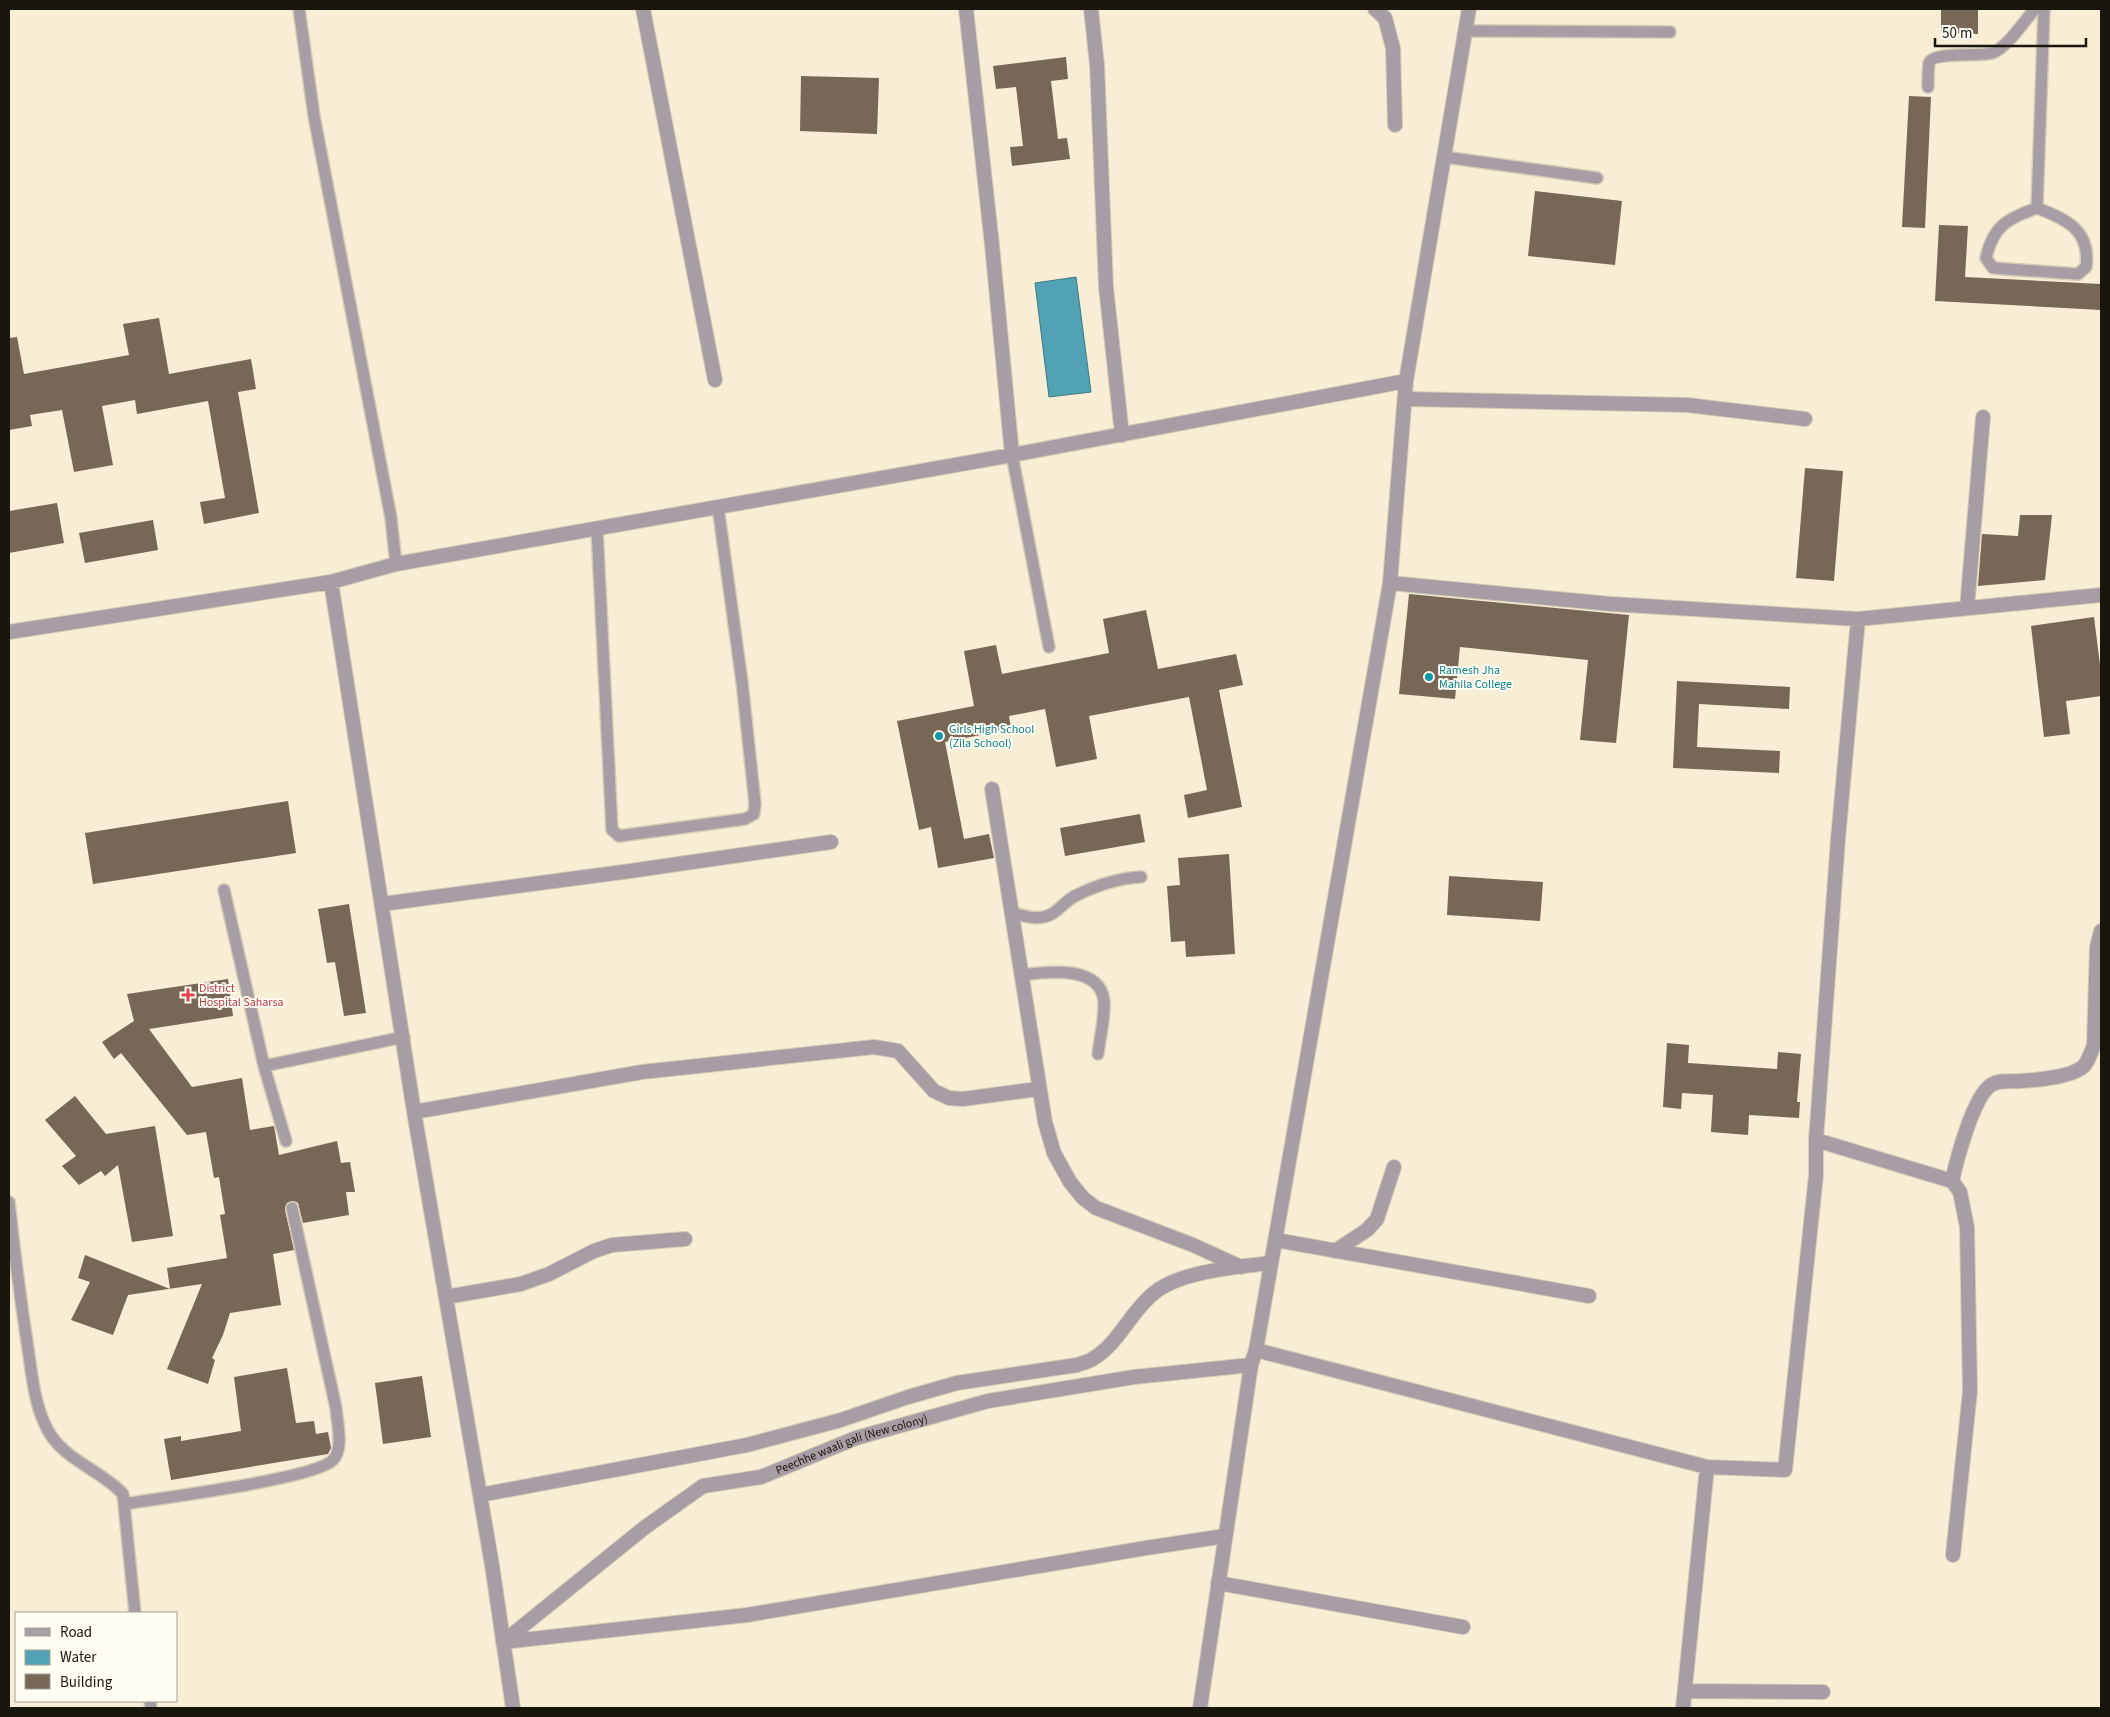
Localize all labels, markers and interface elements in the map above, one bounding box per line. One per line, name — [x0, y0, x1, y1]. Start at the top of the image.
scale bar — [1935, 15, 2086, 47]
text: 50 m — [1942, 23, 1972, 44]
place label: Ramesh Jha Mahila College — [1439, 662, 1512, 693]
marker: Ramesh Jha Mahila College — [1423, 671, 1435, 683]
place label: Girls High School (Zila School) — [949, 721, 1034, 752]
marker: Girls High School (Zila School) — [933, 730, 945, 742]
place label: District Hospital Saharsa — [199, 980, 283, 1011]
marker: District Hospital Saharsa — [181, 988, 195, 1002]
street label: Peechhe waali gali (New colony) — [773, 1410, 930, 1479]
legend — [15, 1612, 178, 1702]
text: Road — [60, 1622, 92, 1643]
text: Water — [60, 1647, 97, 1668]
text: Building — [60, 1672, 113, 1693]

